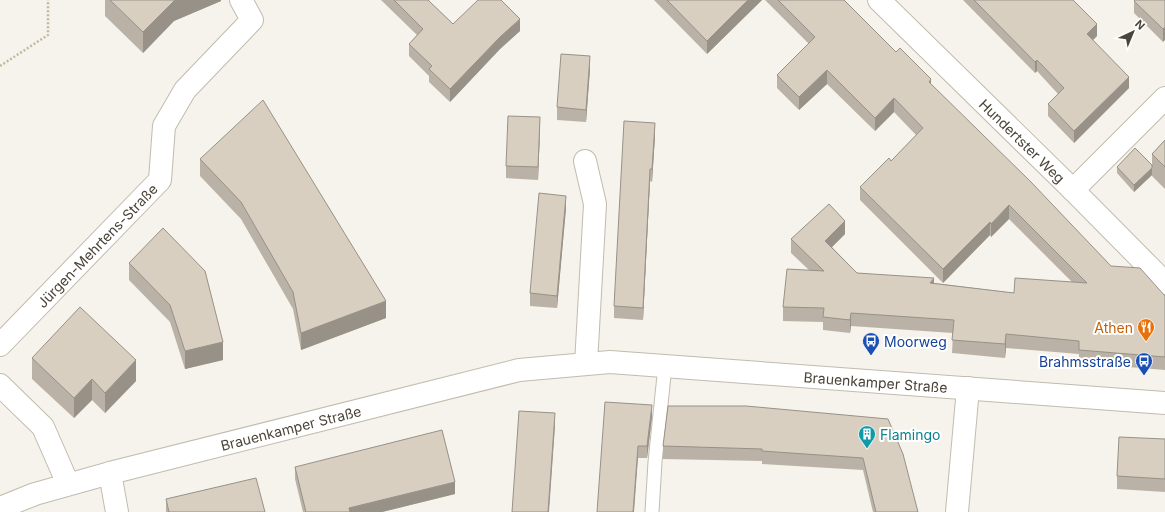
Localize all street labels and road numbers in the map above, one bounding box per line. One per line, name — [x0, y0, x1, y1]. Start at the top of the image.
street label: Hundertster Weg — [976, 95, 1069, 186]
street label: Jürgen-Mehrtens-Straße — [33, 180, 161, 311]
street label: Brauenkamper Straße — [803, 368, 948, 395]
street label: Brauenkamper Straße — [219, 402, 363, 453]

